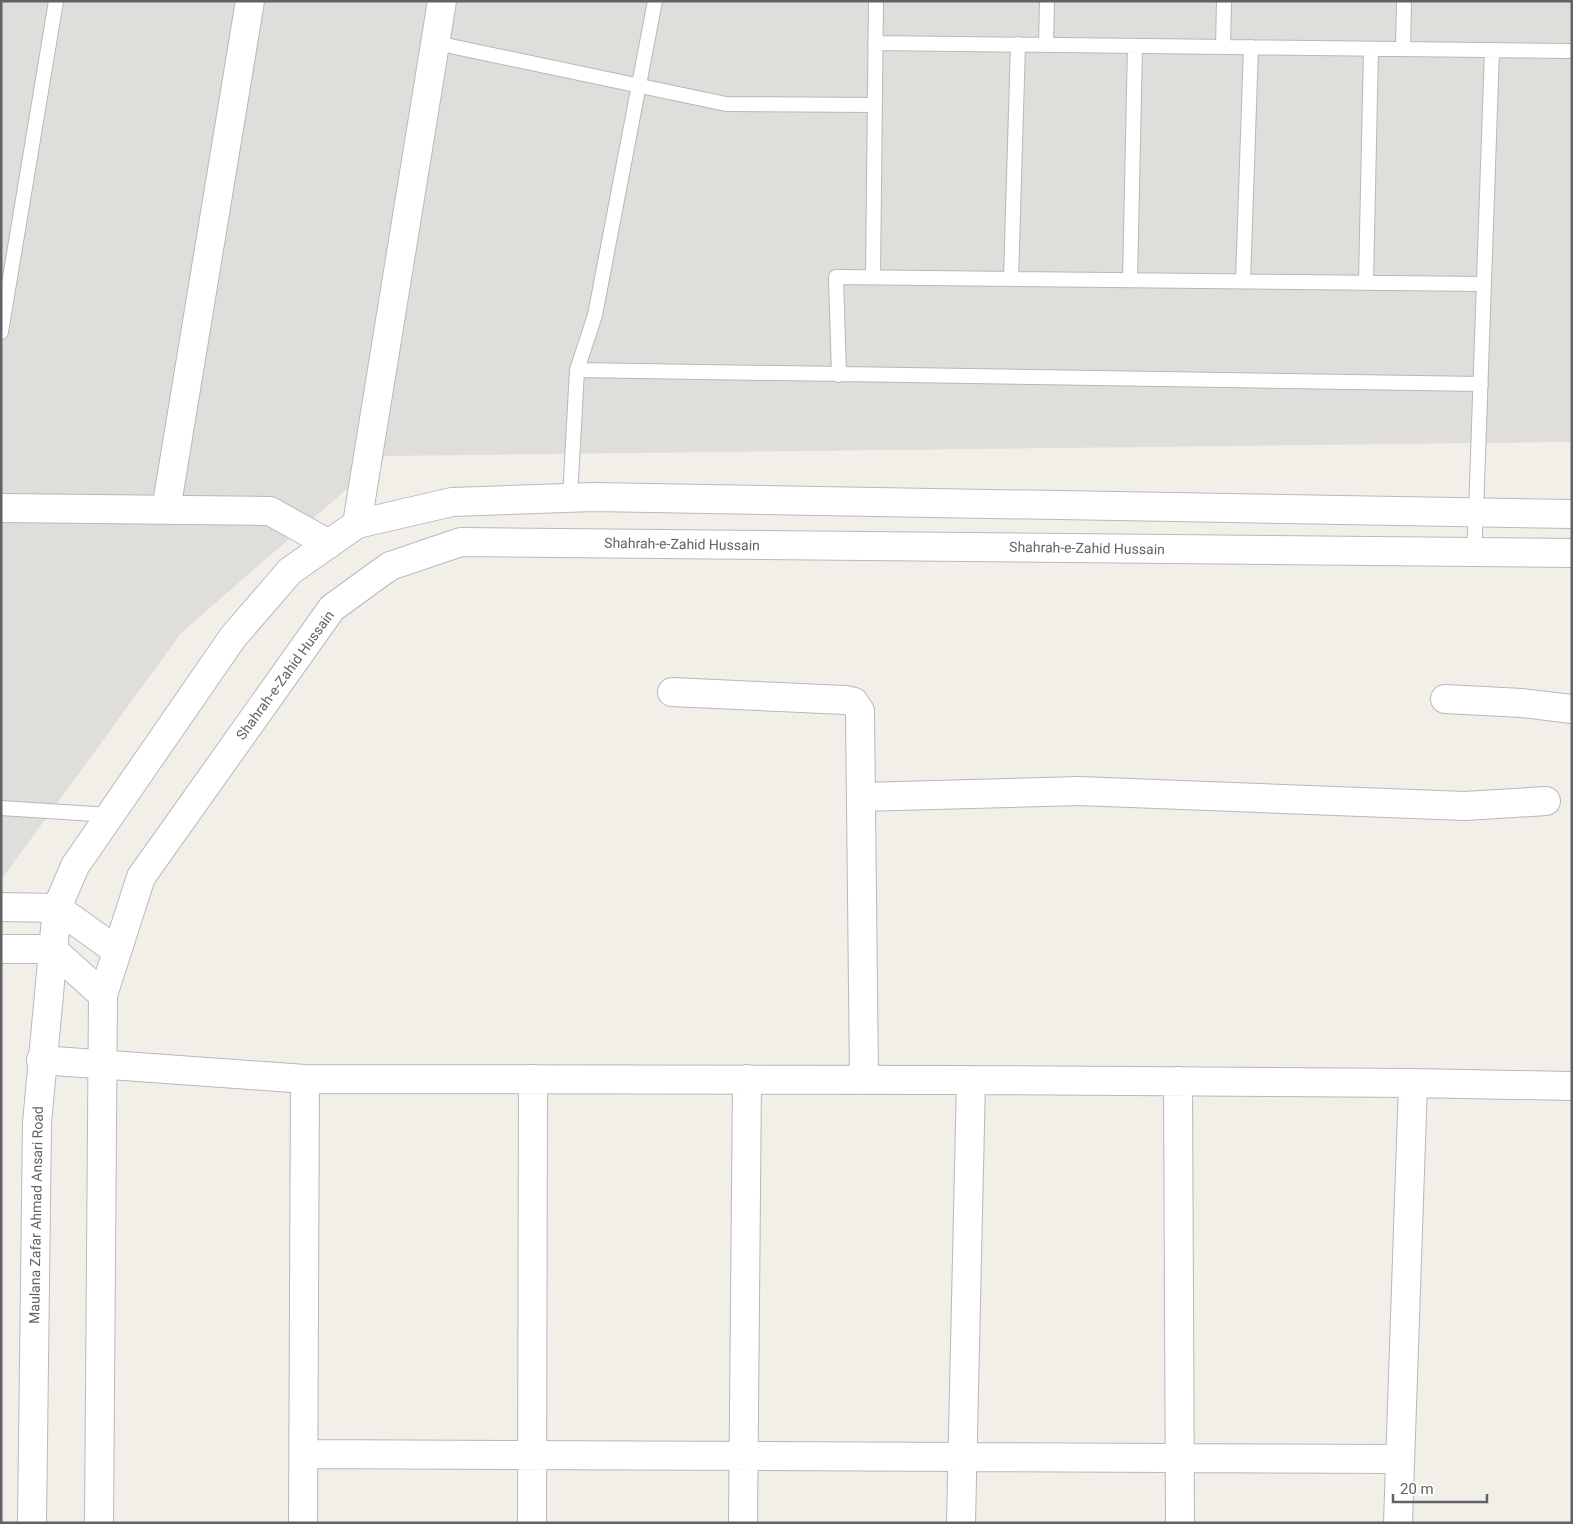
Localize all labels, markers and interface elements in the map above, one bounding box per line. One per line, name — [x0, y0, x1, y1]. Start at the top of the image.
street label: Shahrah-e-Zahid Hussain — [604, 535, 760, 553]
street label: Shahrah-e-Zahid Hussain — [1009, 539, 1165, 557]
street label: Shahrah-e-Zahid Hussain — [233, 607, 337, 743]
street label: Maulana Zafar Ahmad Ansari Road — [26, 1106, 46, 1324]
scale bar — [1393, 1472, 1487, 1504]
text: 20 m — [1400, 1480, 1434, 1498]

